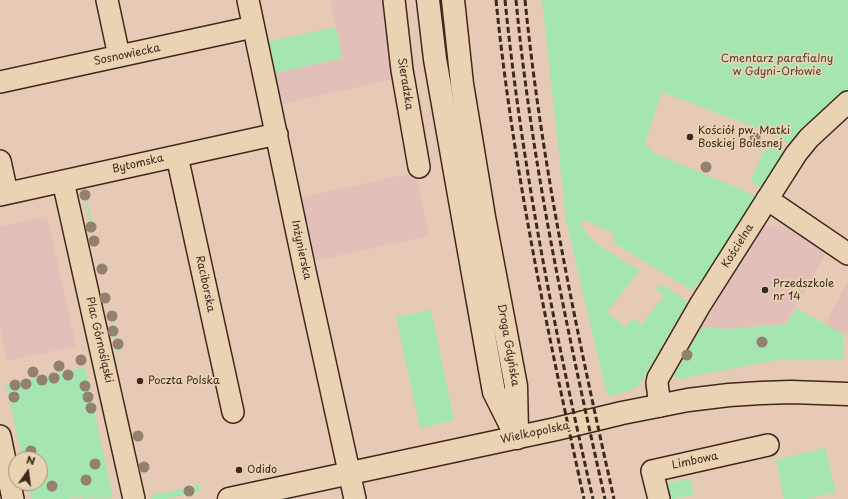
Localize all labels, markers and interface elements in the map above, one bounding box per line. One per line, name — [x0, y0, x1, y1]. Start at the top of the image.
street label: Sosnowiecka — [93, 42, 161, 68]
park label: Cmentarz parafialny w Gdyni-Orłowie — [721, 52, 833, 78]
street label: Sieradzka — [394, 57, 416, 111]
place label: Kościół pw. Matki Boskiej Bolesnej — [698, 124, 790, 150]
marker: Kościół pw. Matki Boskiej Bolesnej — [685, 132, 695, 142]
street label: Bytomska — [111, 152, 165, 176]
street label: Inżynierska — [288, 219, 314, 281]
street label: Kościelna — [719, 222, 757, 270]
street label: Raciborska — [193, 254, 217, 314]
place label: Przedszkole nr 14 — [773, 277, 834, 303]
marker: Przedszkole nr 14 — [760, 285, 770, 295]
street label: Plac Górnośląski — [83, 296, 115, 384]
street label: Droga Gdyńska — [494, 303, 522, 387]
place label: Poczta Polska — [148, 374, 220, 388]
marker: Poczta Polska — [135, 376, 145, 386]
street label: Wielkopolska — [499, 419, 571, 447]
street label: Limbowa — [671, 450, 719, 472]
north arrow — [8, 451, 48, 491]
text: N — [24, 451, 37, 469]
place label: Odido — [247, 463, 277, 477]
marker: Odido — [234, 465, 244, 475]

